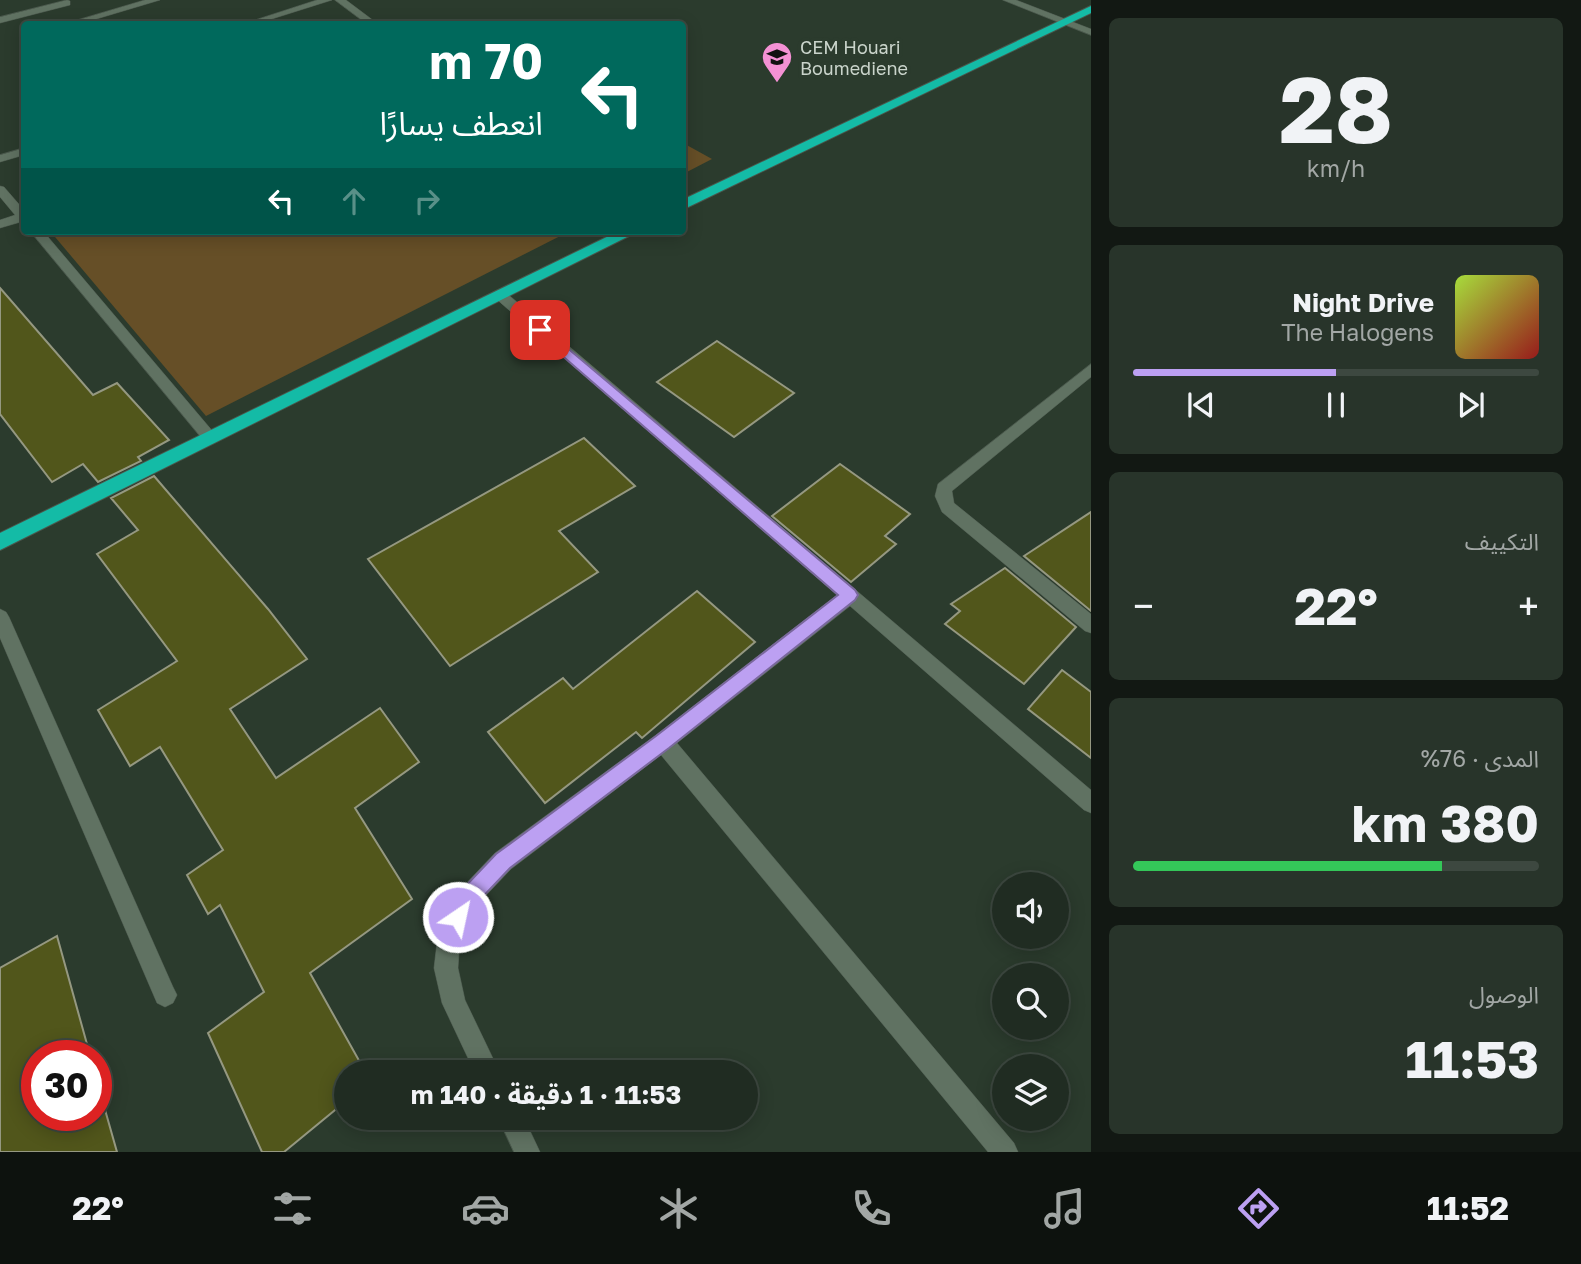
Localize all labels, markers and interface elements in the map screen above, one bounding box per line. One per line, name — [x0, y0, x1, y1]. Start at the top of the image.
text: 70 m — [429, 31, 543, 90]
place label: CEM Houari Boumediene — [800, 36, 908, 79]
school or university icon: CEM Houari Boumediene — [760, 40, 794, 84]
icon: left — [567, 49, 658, 140]
text: 28 — [1279, 54, 1393, 163]
text: انعطف يسارًا — [380, 104, 543, 142]
text: km/h — [1307, 154, 1365, 182]
icon: left — [262, 182, 300, 220]
icon: ahead — [335, 182, 373, 220]
icon: right — [408, 182, 446, 220]
text: Night Drive — [1292, 287, 1434, 318]
pin — [510, 300, 570, 360]
icon: arrive — [521, 311, 559, 349]
text: The Halogens — [1281, 318, 1434, 346]
icon: previous — [1182, 386, 1220, 424]
icon: pause — [1317, 386, 1355, 424]
icon: next — [1452, 386, 1490, 424]
text: التكييف — [1465, 527, 1539, 555]
text: 22° — [1294, 574, 1378, 636]
text: − — [1133, 583, 1154, 628]
text: + — [1518, 583, 1539, 628]
text: المدى · 76% — [1421, 744, 1539, 772]
text: 380 km — [1352, 791, 1539, 853]
map controls — [992, 872, 1069, 1131]
button: sound — [992, 872, 1069, 949]
position arrow — [421, 880, 495, 954]
button: search — [992, 963, 1069, 1040]
text: الوصول — [1469, 980, 1539, 1008]
text: 11:53 — [1405, 1027, 1539, 1089]
speed limit sign: 30 — [21, 1040, 112, 1131]
button: layers — [992, 1054, 1069, 1131]
text: 11:53 · 1 دقيقة · 140 m — [411, 1079, 681, 1110]
icon: filters — [268, 1184, 317, 1233]
icon: car — [461, 1184, 510, 1233]
icon: climate — [654, 1184, 703, 1233]
icon: phone — [847, 1184, 896, 1233]
icon: music — [1040, 1184, 1089, 1233]
icon: directions — [1234, 1184, 1283, 1233]
text: 22° — [72, 1189, 124, 1227]
text: 11:52 — [1427, 1189, 1509, 1227]

